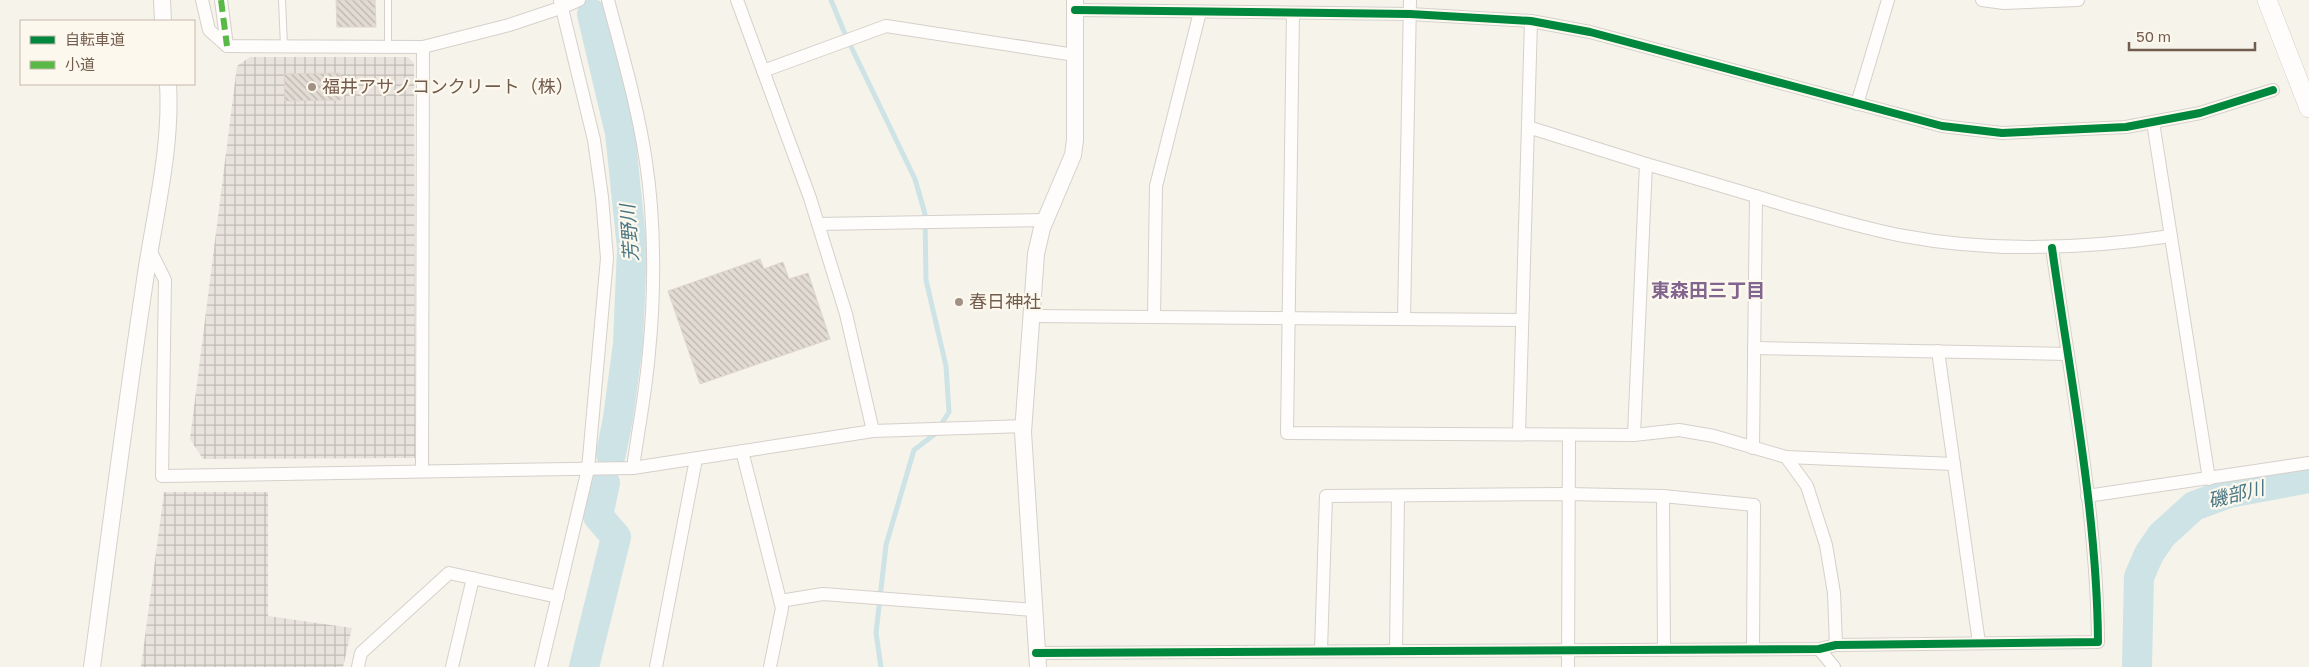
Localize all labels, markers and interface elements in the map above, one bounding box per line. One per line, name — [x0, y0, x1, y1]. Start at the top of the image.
legend — [20, 20, 195, 85]
scale bar — [2129, 20, 2255, 52]
text: 50 m — [2136, 27, 2171, 45]
text: 自転車道 — [65, 30, 125, 48]
text: 小道 — [65, 55, 95, 73]
place label: 福井アサノコンクリート（株） — [322, 75, 574, 97]
marker: 福井アサノコンクリート（株） — [306, 81, 318, 93]
water label: 芳野川 — [615, 202, 642, 262]
district label: 東森田三丁目 — [1651, 278, 1765, 301]
place label: 春日神社 — [969, 290, 1041, 312]
marker: 春日神社 — [953, 296, 965, 308]
water label: 磯部川 — [2205, 475, 2268, 512]

